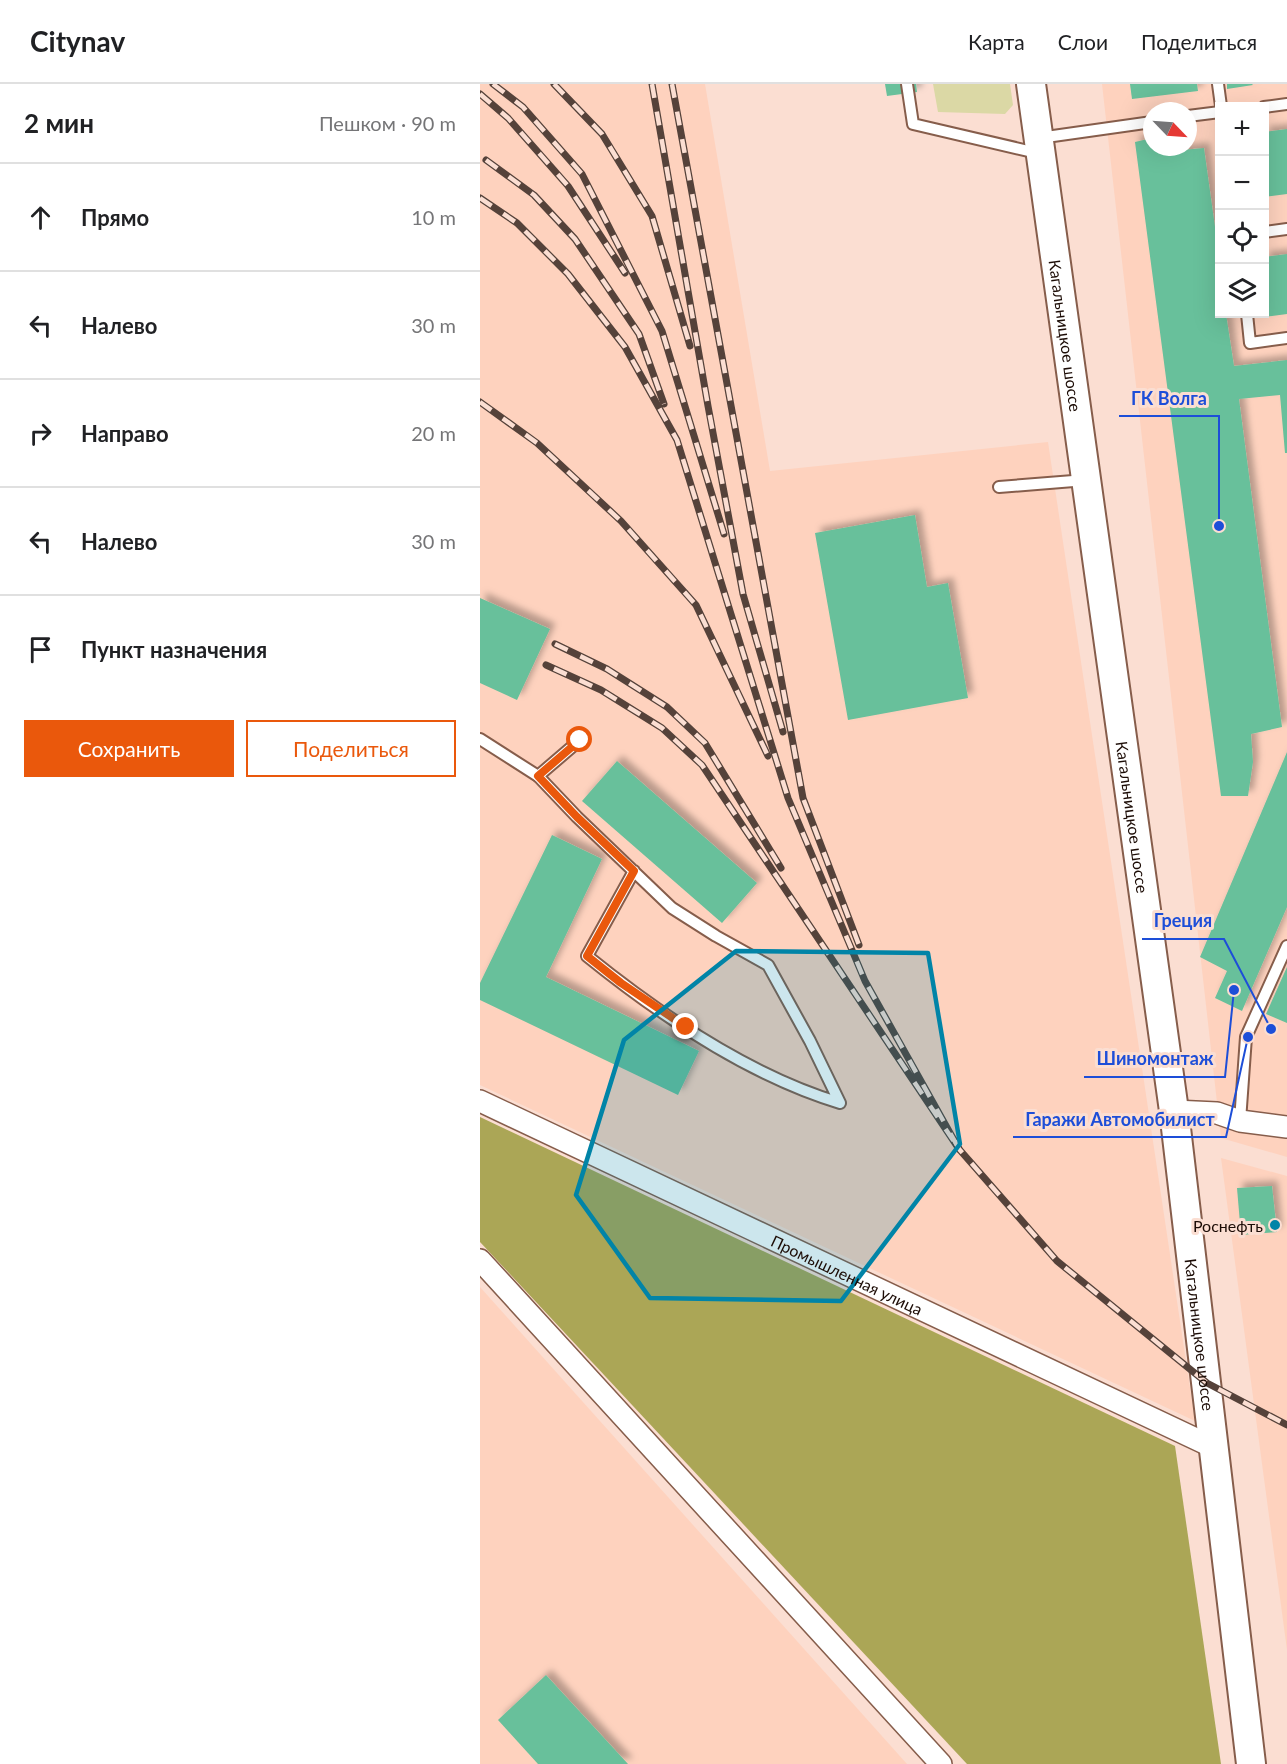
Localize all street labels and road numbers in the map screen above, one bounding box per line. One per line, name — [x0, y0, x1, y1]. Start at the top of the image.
street label: Кагальницкое шоссе — [1046, 258, 1086, 413]
street label: Кагальницкое шоссе — [1113, 740, 1153, 894]
street label: Промышленная улица — [768, 1230, 926, 1318]
street label: Кагальницкое шоссе — [1182, 1257, 1219, 1412]

